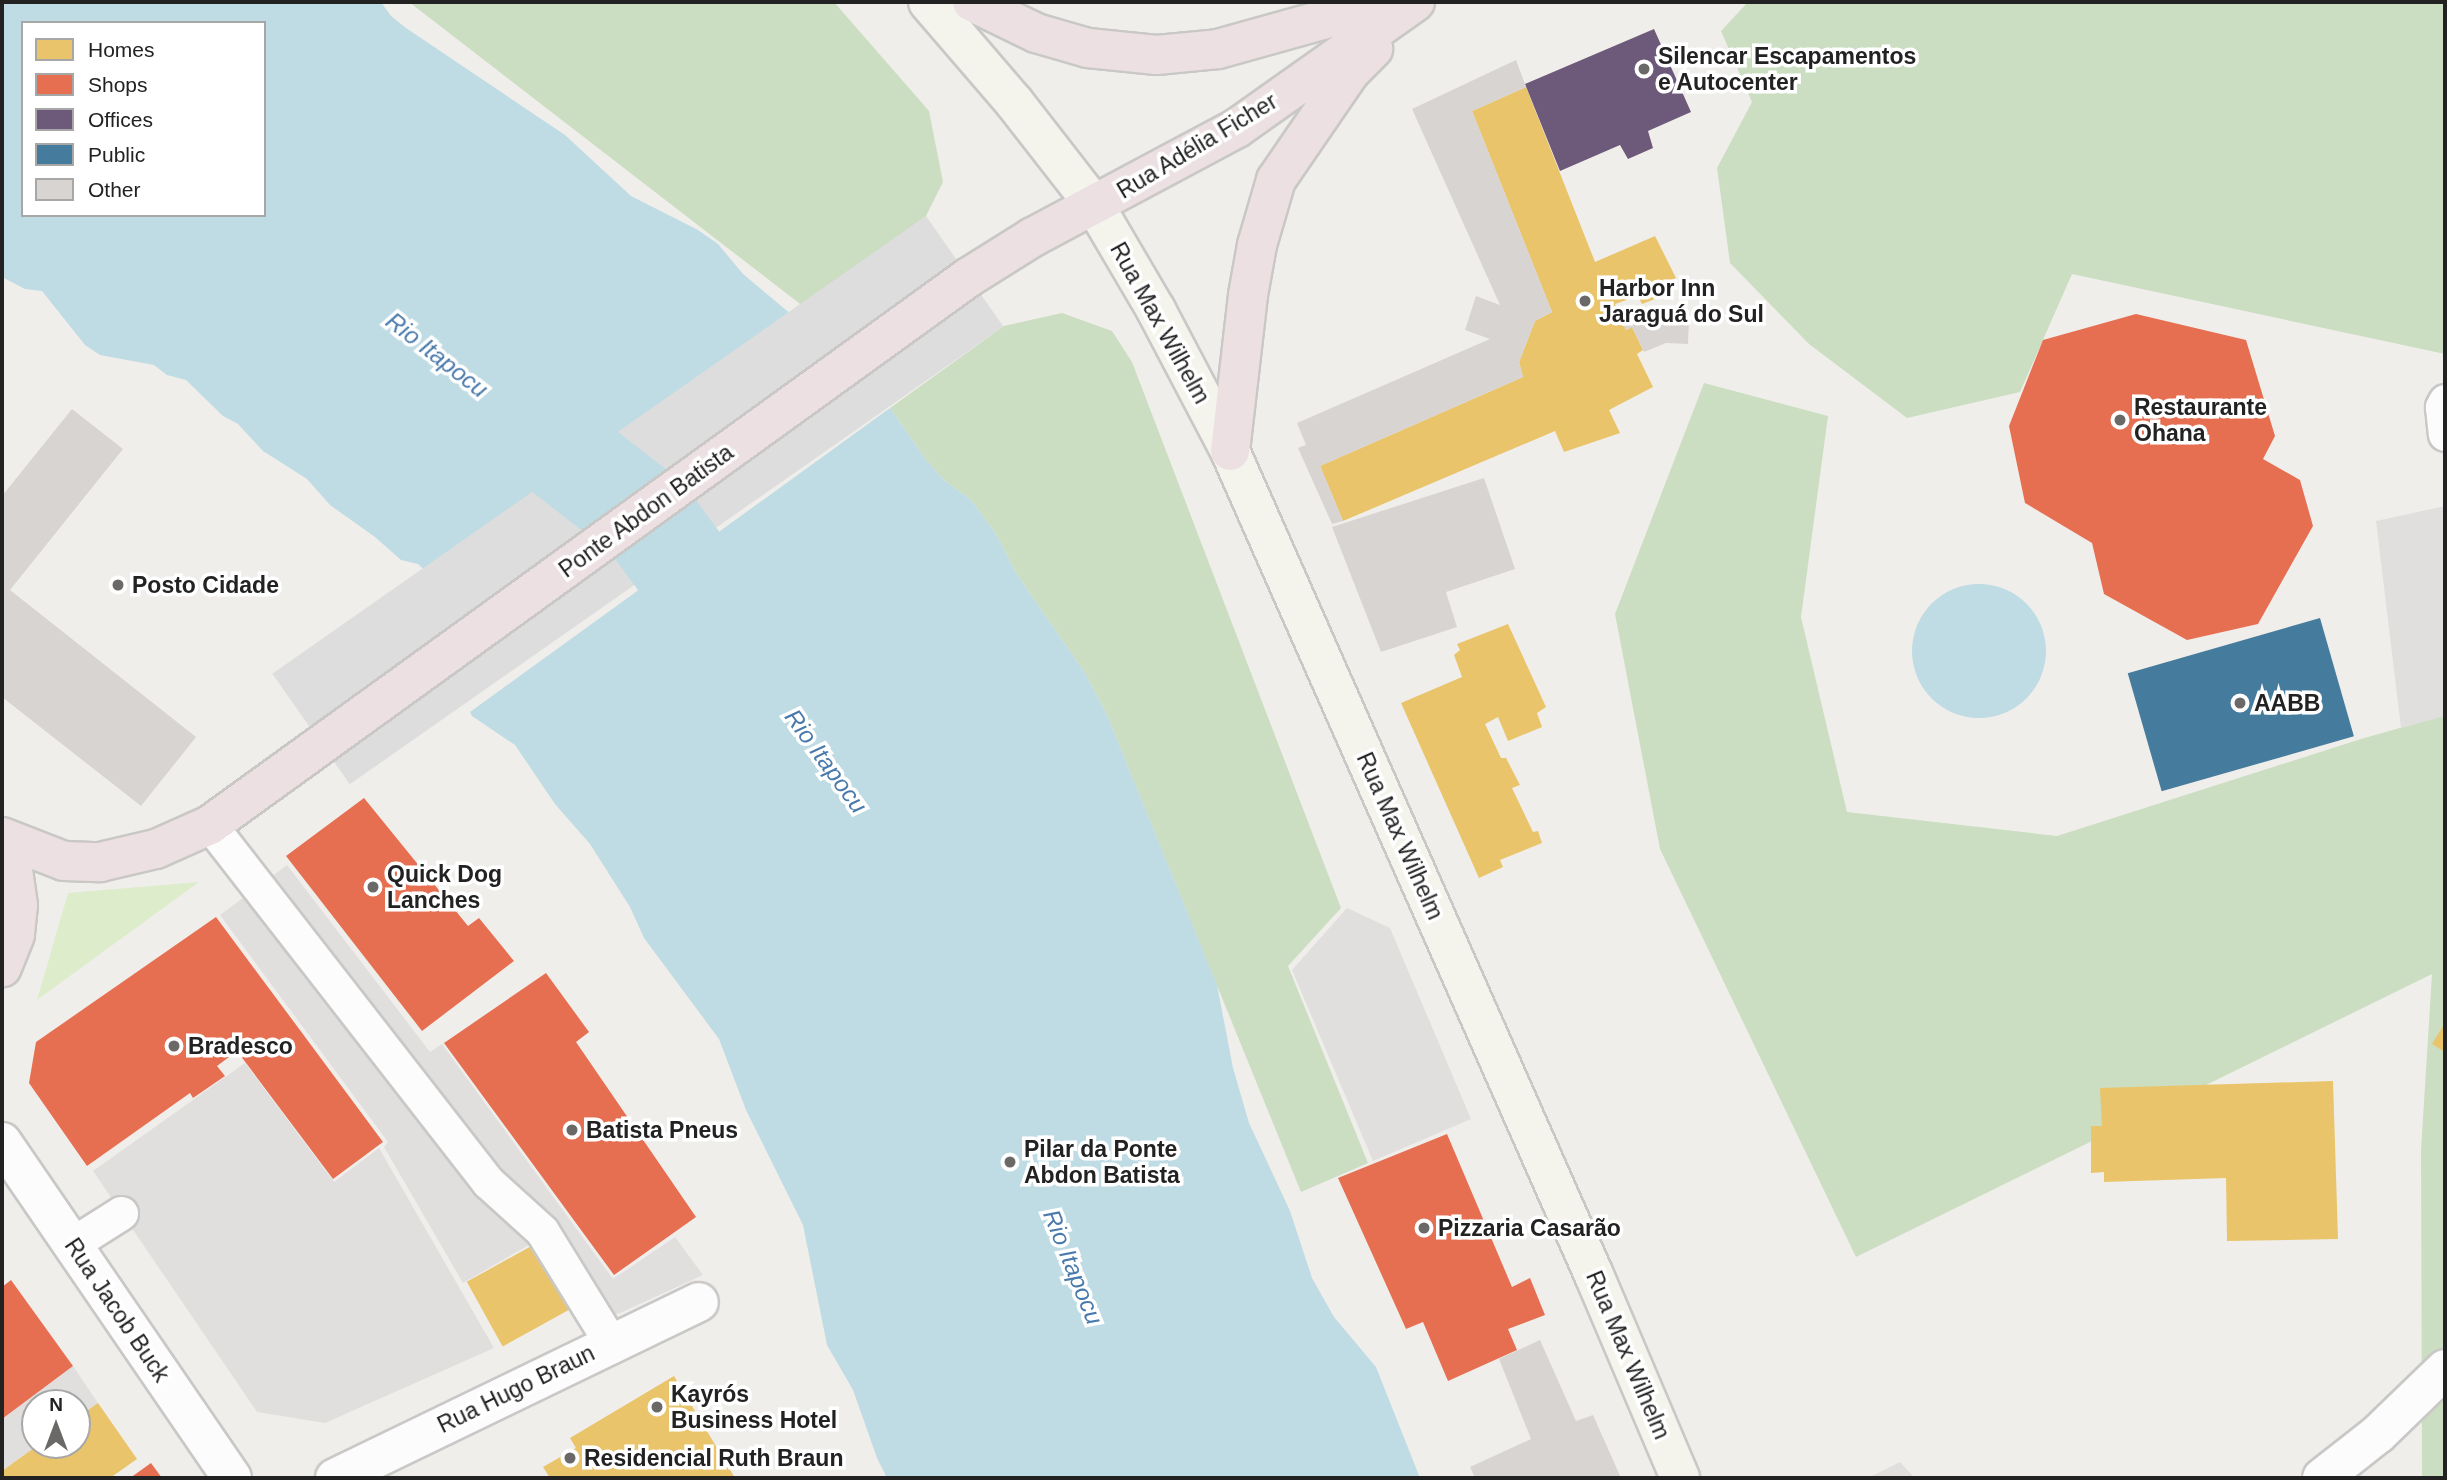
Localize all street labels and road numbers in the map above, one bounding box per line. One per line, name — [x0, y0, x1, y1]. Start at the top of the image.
street label: Rua Adélia Ficher — [1112, 87, 1282, 205]
street label: Rua Max Wilhelm — [1104, 238, 1216, 408]
street label: Ponte Abdon Batista — [553, 438, 739, 584]
street label: Rua Max Wilhelm — [1351, 748, 1449, 924]
street label: Rua Jacob Buck — [59, 1233, 175, 1387]
street label: Rua Max Wilhelm — [1580, 1267, 1676, 1443]
street label: Rua Hugo Braun — [433, 1339, 599, 1439]

